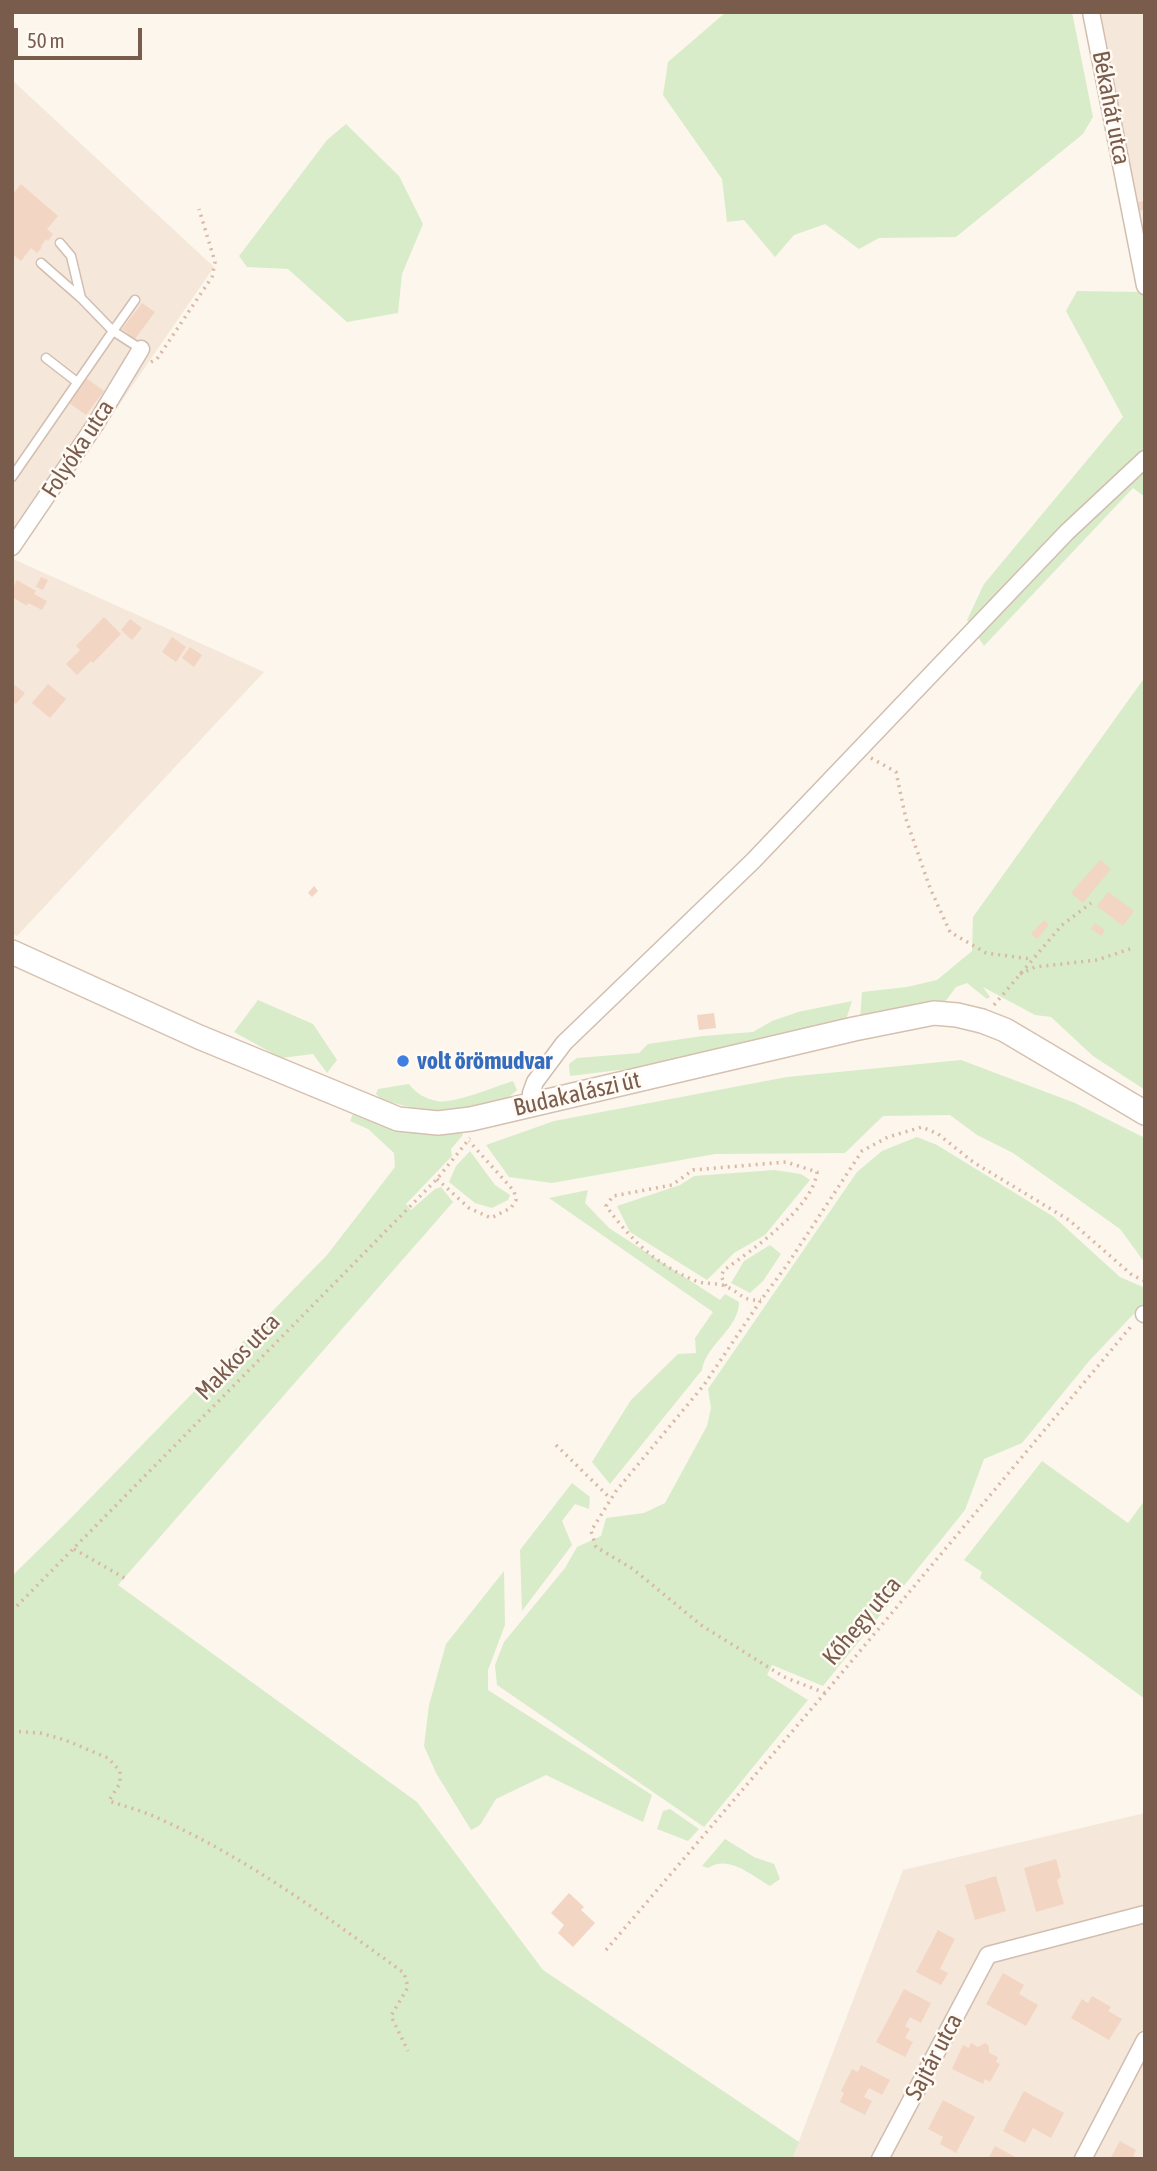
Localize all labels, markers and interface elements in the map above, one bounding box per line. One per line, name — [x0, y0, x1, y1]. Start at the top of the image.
scale bar — [18, 14, 145, 58]
text: 50 m — [27, 28, 65, 52]
street label: Békahát utca — [1086, 49, 1136, 167]
street label: Folyóka utca — [36, 395, 120, 503]
place label: volt örömudvar — [417, 1047, 552, 1075]
marker: volt örömudvar — [395, 1053, 411, 1069]
street label: Budakalászi út — [511, 1065, 643, 1123]
street label: Makkos utca — [190, 1308, 286, 1406]
street label: Kőhegy utca — [817, 1571, 907, 1671]
street label: Sajtár utca — [899, 2009, 969, 2105]

